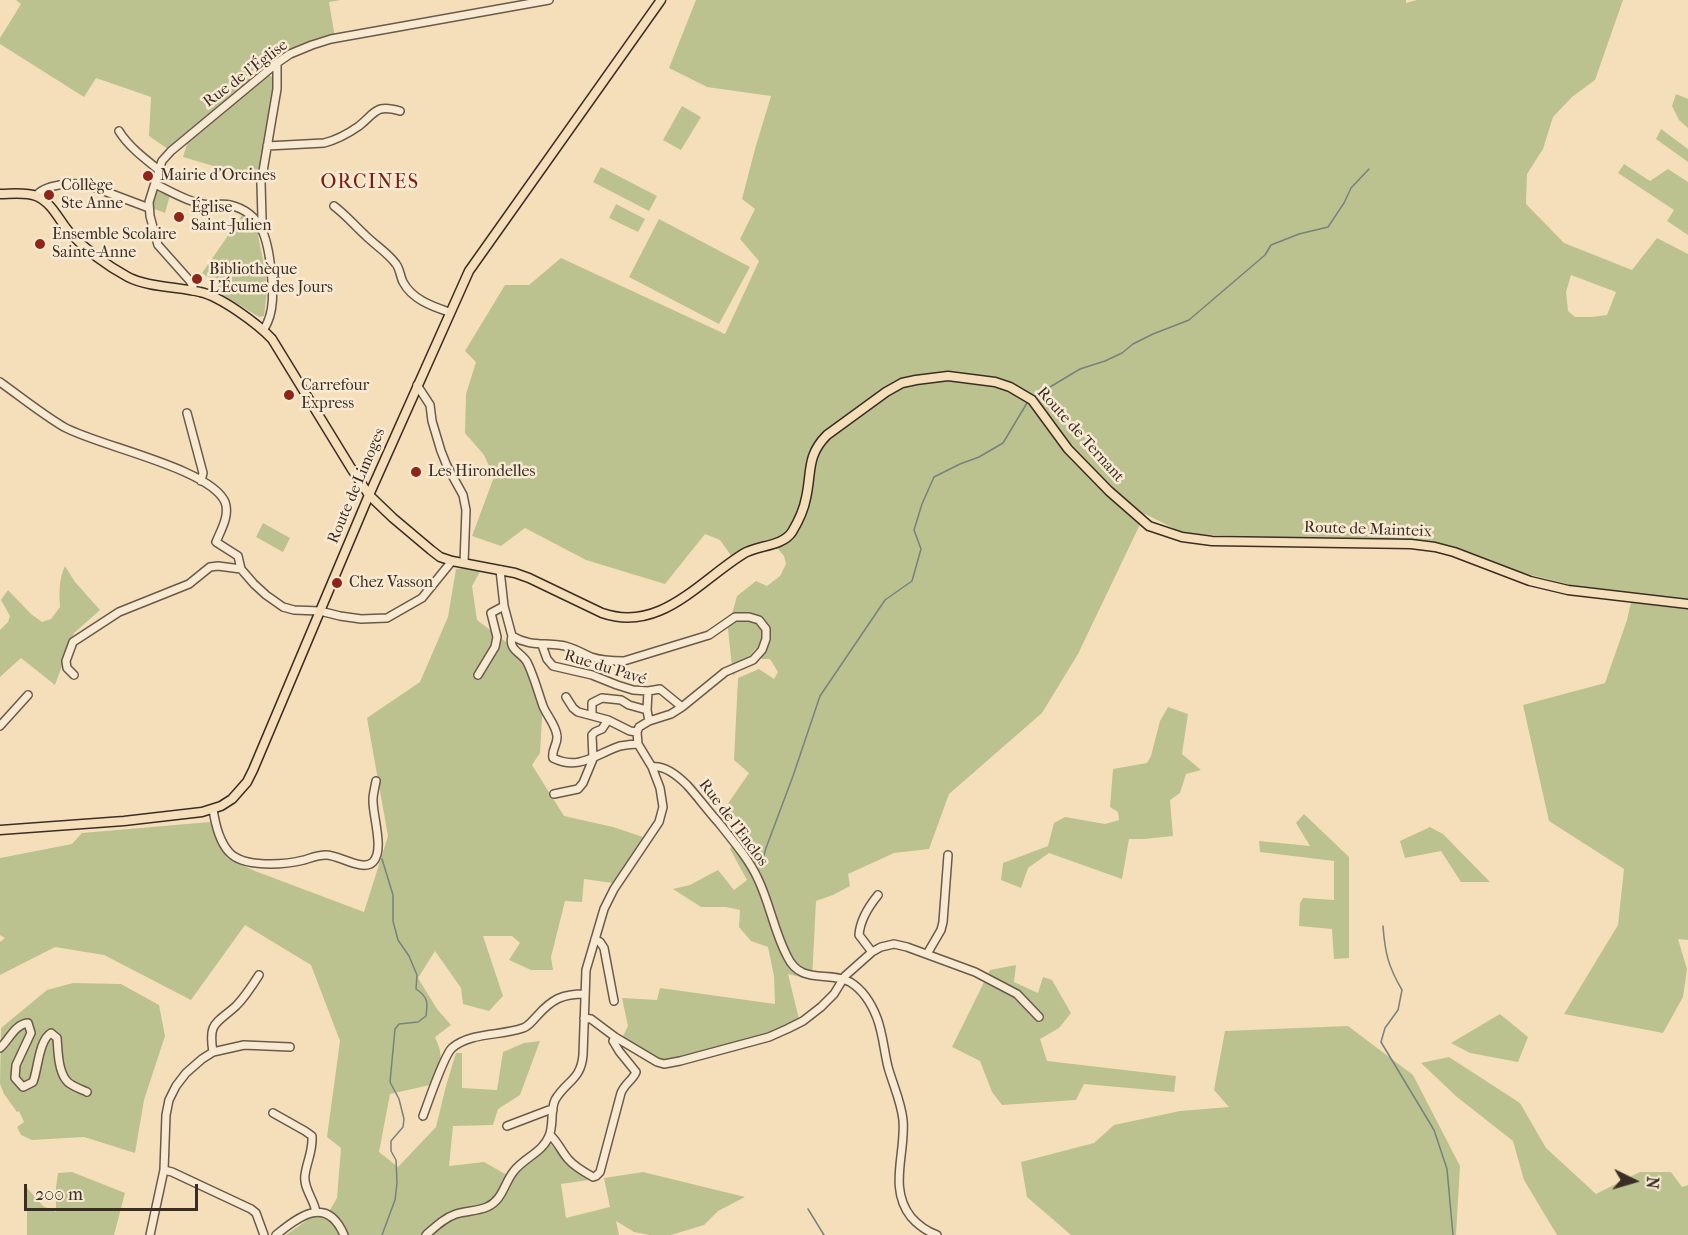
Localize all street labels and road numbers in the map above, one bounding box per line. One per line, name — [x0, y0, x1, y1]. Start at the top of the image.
street label: Rue de l'Église — [200, 36, 292, 112]
street label: Route de Ternant — [1032, 384, 1128, 486]
street label: Route de Limoges — [324, 425, 390, 547]
street label: Route de Mainteix — [1304, 518, 1432, 542]
street label: Rue du Pavé — [562, 646, 648, 690]
street label: Rue de l'Enclos — [694, 776, 772, 870]

